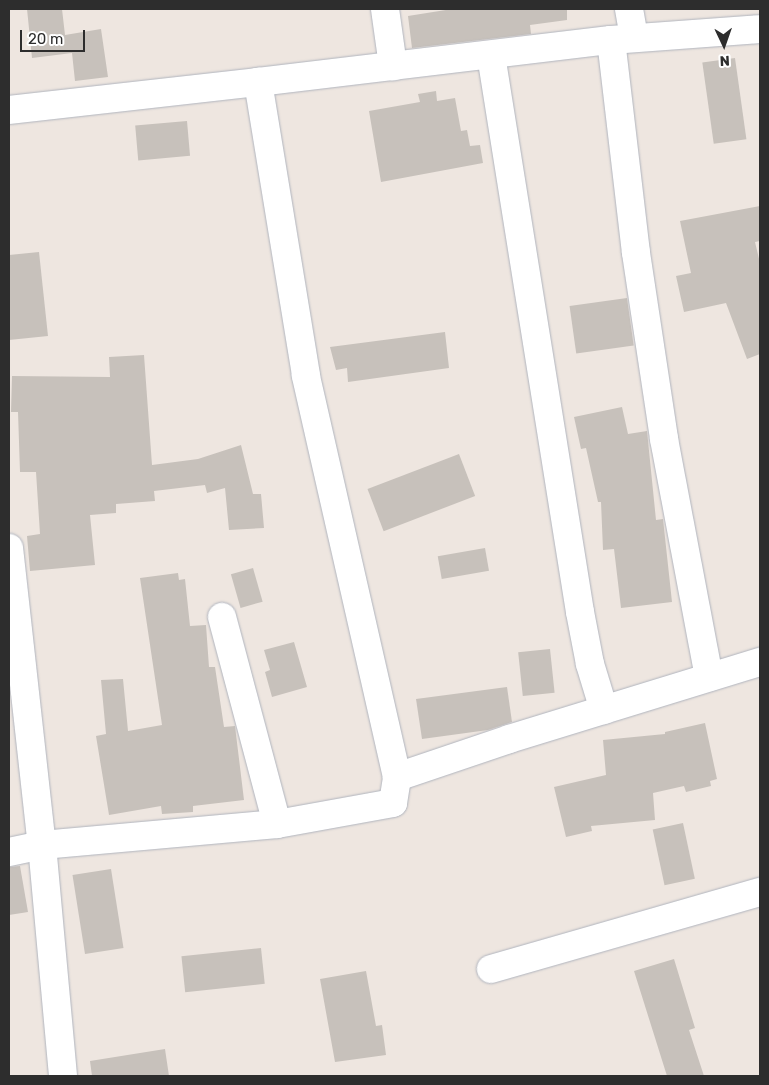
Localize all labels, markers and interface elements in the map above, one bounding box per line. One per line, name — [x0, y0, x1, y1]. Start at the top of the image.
scale bar — [22, 20, 88, 52]
north arrow — [699, 20, 749, 70]
text: 20 m — [28, 30, 63, 48]
text: N — [719, 52, 730, 69]

